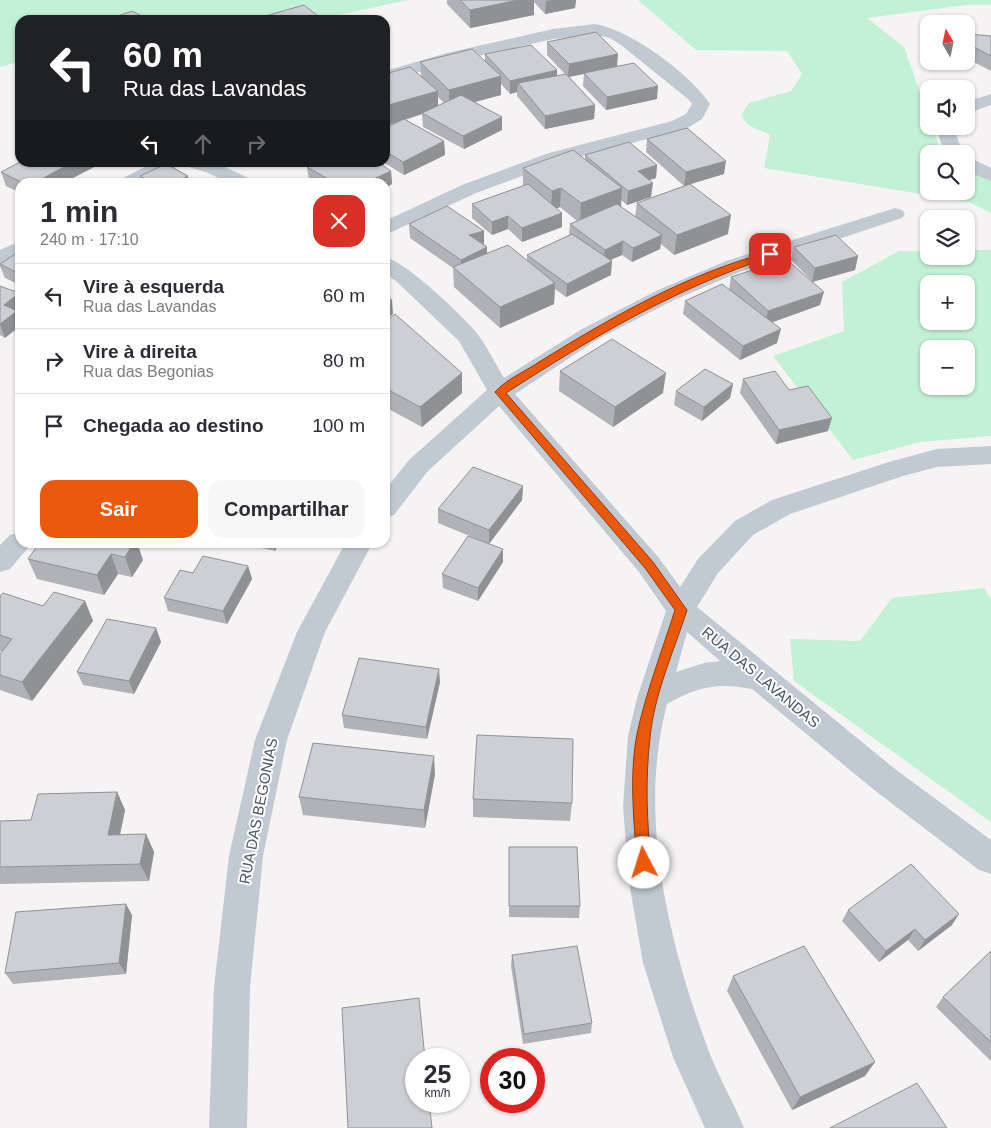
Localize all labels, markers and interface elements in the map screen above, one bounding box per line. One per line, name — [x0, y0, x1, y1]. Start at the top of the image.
north arrow — [920, 15, 975, 70]
map controls — [920, 15, 975, 395]
icon: left — [40, 35, 105, 100]
text: 60 m — [123, 35, 203, 74]
text: Rua das Lavandas — [123, 76, 306, 101]
button: sound — [920, 80, 975, 135]
icon: left — [136, 130, 164, 158]
icon: ahead — [189, 130, 217, 158]
icon: right — [242, 130, 270, 158]
button: search — [920, 145, 975, 200]
text: 1 min — [40, 195, 118, 228]
button: close — [313, 195, 365, 247]
button: layers — [920, 210, 975, 265]
text: 240 m · 17:10 — [40, 231, 139, 248]
pin — [749, 233, 791, 275]
icon: arrive — [756, 240, 784, 268]
button: + — [920, 275, 975, 330]
text: Vire à esquerda — [83, 276, 224, 297]
icon: left — [40, 282, 68, 310]
text: 60 m — [323, 285, 365, 306]
text: Rua das Lavandas — [83, 298, 216, 315]
button: − — [920, 340, 975, 395]
text: Vire à direita — [83, 341, 197, 362]
icon: right — [40, 347, 68, 375]
text: 80 m — [323, 350, 365, 371]
text: Rua das Begonias — [83, 363, 214, 380]
icon: arrive — [40, 412, 68, 440]
text: Chegada ao destino — [83, 415, 264, 436]
text: 100 m — [312, 415, 365, 436]
button: Sair — [40, 480, 198, 538]
button: Compartilhar — [208, 480, 365, 538]
street label: RUA DAS LAVANDAS — [699, 623, 823, 731]
street label: RUA DAS BEGONIAS — [236, 737, 280, 885]
position arrow — [617, 836, 669, 888]
speed limit sign: 30 — [480, 1048, 545, 1113]
text: 25 — [424, 1060, 451, 1088]
text: km/h — [424, 1086, 451, 1100]

